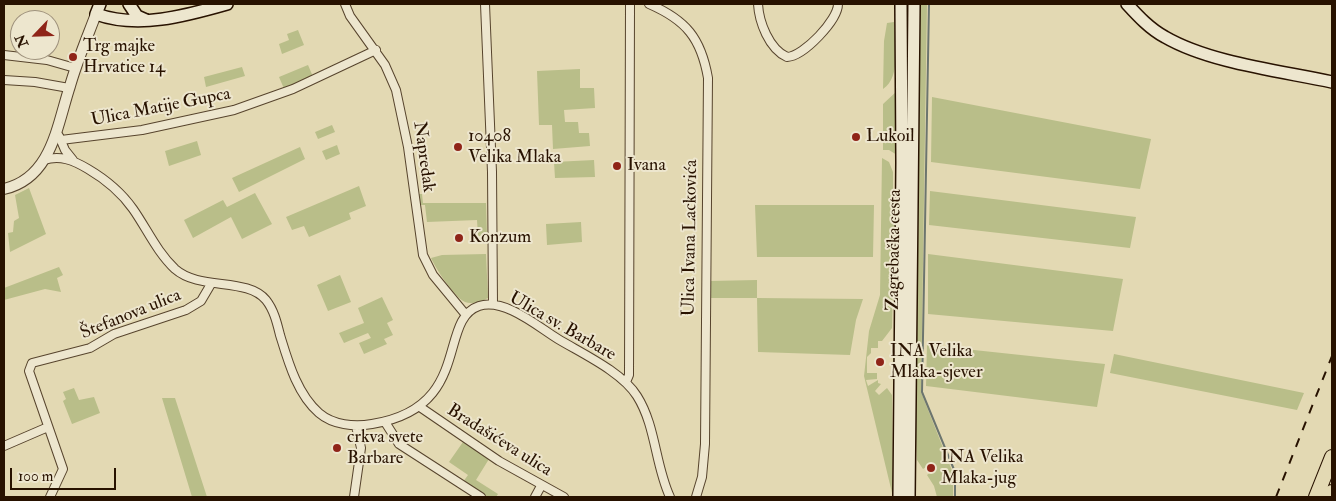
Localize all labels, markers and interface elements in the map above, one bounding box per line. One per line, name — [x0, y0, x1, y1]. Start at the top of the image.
north arrow — [10, 10, 60, 60]
text: N — [11, 32, 32, 50]
place label: Trg majke Hrvatice 14 — [83, 36, 165, 78]
marker: Trg majke Hrvatice 14 — [67, 51, 79, 63]
street label: Ulica Matije Gupca — [89, 84, 233, 132]
street label: Napredak — [407, 120, 439, 194]
place label: 10408 Velika Mlaka — [468, 126, 561, 168]
place label: Lukoil — [866, 126, 915, 148]
marker: Lukoil — [850, 131, 862, 143]
marker: 10408 Velika Mlaka — [452, 141, 464, 153]
place label: Ivana — [627, 155, 666, 177]
street label: Ulica Ivana Lackovića — [679, 159, 703, 317]
marker: Ivana — [611, 160, 623, 172]
street label: Zagrebačka cesta — [883, 189, 907, 311]
place label: Konzum — [469, 227, 531, 249]
marker: Konzum — [453, 232, 465, 244]
street label: Štefanova ulica — [78, 285, 184, 345]
street label: Ulica sv. Barbare — [505, 288, 619, 366]
place label: INA Velika Mlaka-sjever — [890, 341, 983, 384]
marker: INA Velika Mlaka-sjever — [874, 356, 886, 368]
street label: Bradašićeva ulica — [442, 400, 556, 482]
place label: crkva svete Barbare — [347, 427, 423, 469]
marker: crkva svete Barbare — [331, 442, 343, 454]
place label: INA Velika Mlaka-jug — [941, 447, 1023, 489]
scale bar — [12, 458, 119, 490]
marker: INA Velika Mlaka-jug — [925, 462, 937, 474]
text: 100 m — [18, 467, 53, 486]

